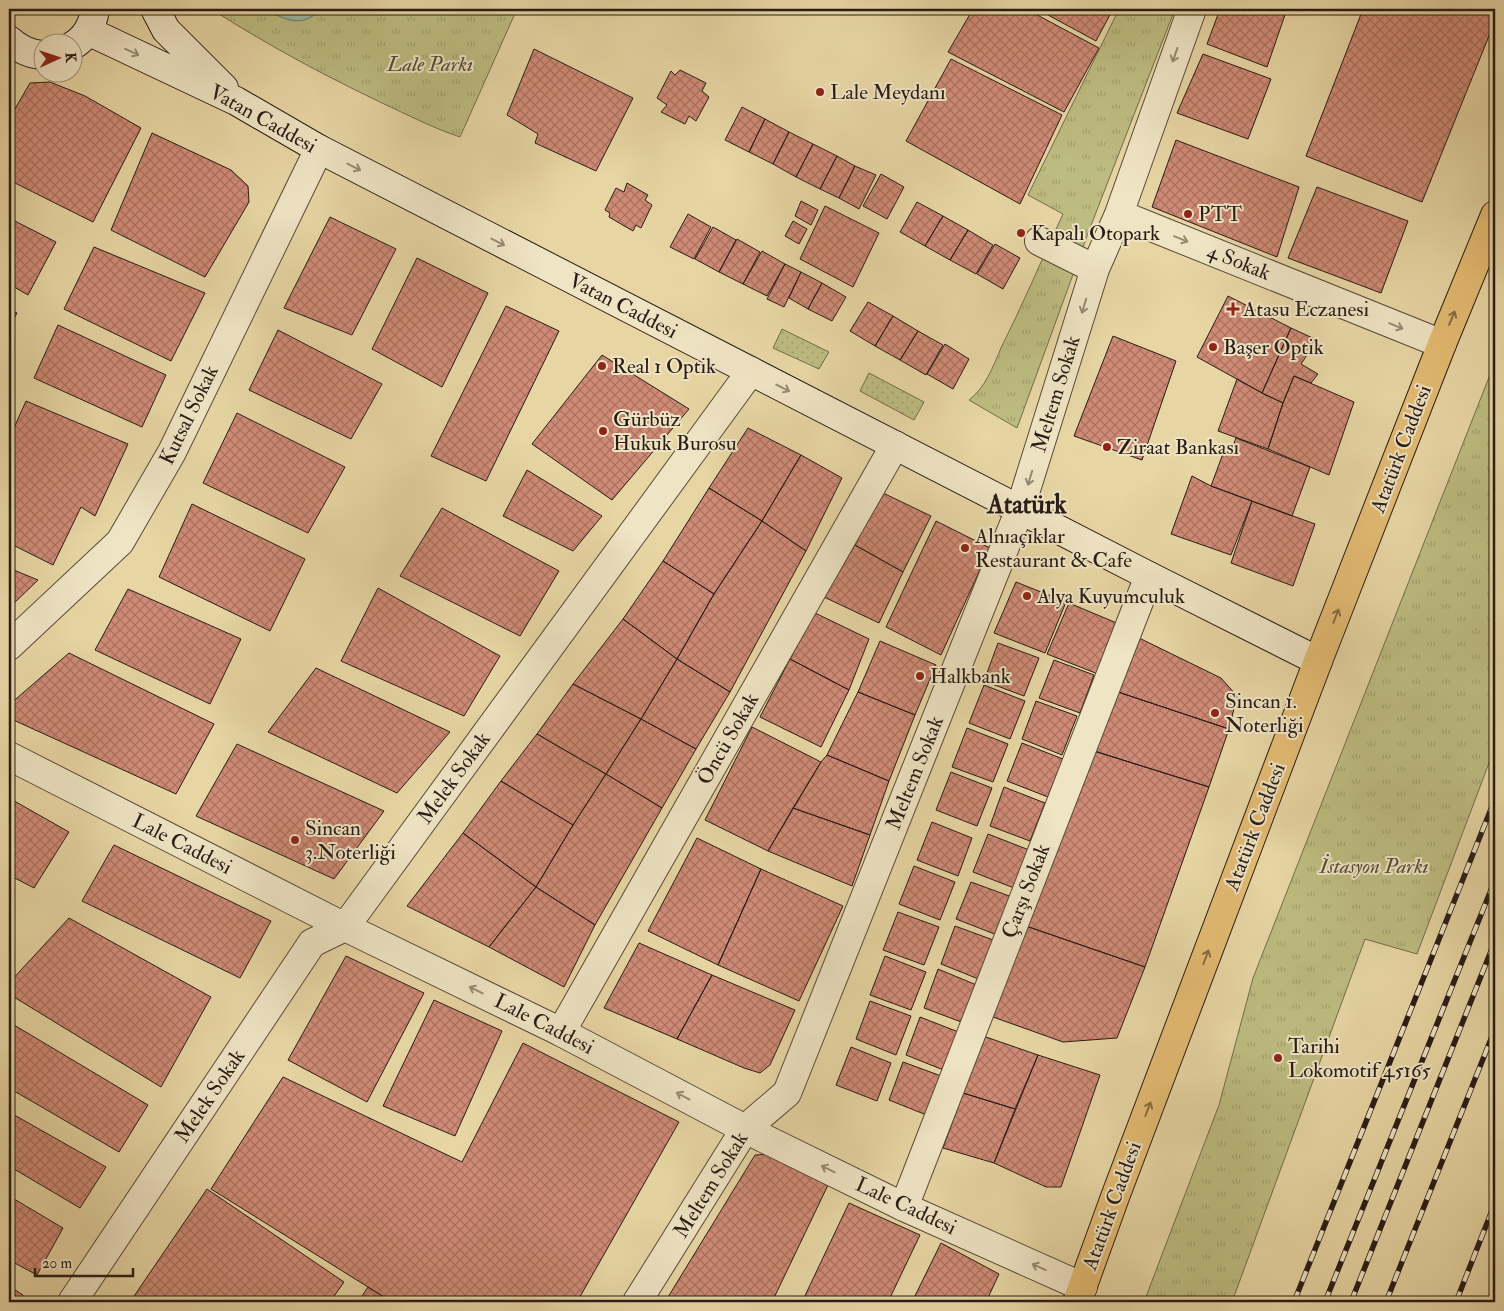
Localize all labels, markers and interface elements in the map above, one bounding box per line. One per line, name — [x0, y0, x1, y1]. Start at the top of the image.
north arrow — [32, 32, 82, 82]
one-way arrow — [1170, 46, 1180, 62]
one-way arrow — [124, 48, 139, 57]
park label: Lale Parkı — [386, 51, 473, 78]
text: K — [62, 52, 79, 64]
street label: Vatan Caddesi — [205, 78, 322, 160]
place label: Lale Meydanı — [830, 79, 946, 106]
marker: Lale Meydanı — [814, 86, 826, 98]
one-way arrow — [346, 163, 361, 172]
place label: PTT — [1198, 201, 1243, 228]
marker: PTT — [1182, 208, 1194, 220]
place label: Kapalı Otopark — [1031, 220, 1160, 247]
marker: Kapalı Otopark — [1015, 227, 1027, 239]
one-way arrow — [1173, 234, 1188, 244]
one-way arrow — [491, 237, 506, 247]
street label: 4 Sokak — [1203, 237, 1275, 287]
street label: Vatan Caddesi — [564, 267, 682, 345]
place label: Atasu Eczanesi — [1242, 296, 1369, 323]
one-way arrow — [1078, 297, 1088, 313]
marker: Atasu Eczanesi — [1227, 303, 1239, 315]
one-way arrow — [1448, 311, 1458, 326]
one-way arrow — [1388, 322, 1403, 331]
street label: Meltem Sokak — [1025, 332, 1087, 456]
place label: Başer Optik — [1223, 334, 1324, 361]
marker: Başer Optik — [1207, 341, 1219, 353]
place label: Real 1 Optik — [612, 353, 716, 380]
marker: Real 1 Optik — [596, 360, 608, 372]
street label: Kutsal Sokak — [153, 361, 225, 469]
street label: Atatürk Caddesi — [1364, 381, 1438, 518]
one-way arrow — [775, 384, 790, 393]
place label: Gürbüz Hukuk Burosu — [613, 406, 737, 457]
marker: Gürbüz Hukuk Burosu — [597, 425, 609, 437]
place label: Ziraat Bankası — [1117, 434, 1240, 461]
marker: Ziraat Bankası — [1101, 441, 1113, 453]
one-way arrow — [1024, 469, 1034, 485]
district label: Atatürk — [986, 489, 1067, 521]
place label: Alnıaçıklar Restaurant & Cafe — [974, 523, 1132, 574]
marker: Alnıaçıklar Restaurant & Cafe — [959, 542, 971, 554]
place label: Alya Kuyumculuk — [1036, 583, 1185, 610]
marker: Alya Kuyumculuk — [1021, 590, 1033, 602]
one-way arrow — [1332, 609, 1341, 624]
place label: Halkbank — [930, 663, 1011, 690]
marker: Halkbank — [914, 670, 926, 682]
street label: Öncü Sokak — [691, 688, 765, 790]
place label: Sincan 1. Noterliği — [1225, 688, 1304, 739]
marker: Sincan 1. Noterliği — [1209, 707, 1221, 719]
street label: Meltem Sokak — [880, 712, 950, 834]
street label: Melek Sokak — [411, 727, 497, 829]
street label: Atatürk Caddesi — [1218, 759, 1292, 896]
street label: Lale Caddesi — [128, 807, 237, 881]
place label: Sincan 3.Noterliği — [305, 815, 396, 866]
marker: Sincan 3.Noterliği — [289, 834, 301, 846]
street label: Çarşı Sokak — [996, 840, 1056, 942]
park label: İstasyon Parkı — [1318, 853, 1429, 880]
one-way arrow — [1202, 949, 1211, 965]
one-way arrow — [469, 985, 484, 994]
street label: Lale Caddesi — [490, 987, 599, 1061]
place label: Tarihi Lokomotif 45165 — [1288, 1033, 1432, 1084]
street label: Melek Sokak — [169, 1044, 251, 1148]
marker: Tarihi Lokomotif 45165 — [1272, 1052, 1284, 1064]
one-way arrow — [676, 1091, 691, 1100]
one-way arrow — [1144, 1101, 1153, 1117]
street label: Meltem Sokak — [668, 1127, 754, 1243]
street label: Atatürk Caddesi — [1076, 1138, 1148, 1275]
one-way arrow — [821, 1164, 836, 1173]
street label: Lale Caddesi — [851, 1171, 961, 1241]
scale bar — [35, 1246, 132, 1278]
text: 20 m — [42, 1254, 72, 1273]
one-way arrow — [1032, 1261, 1047, 1271]

